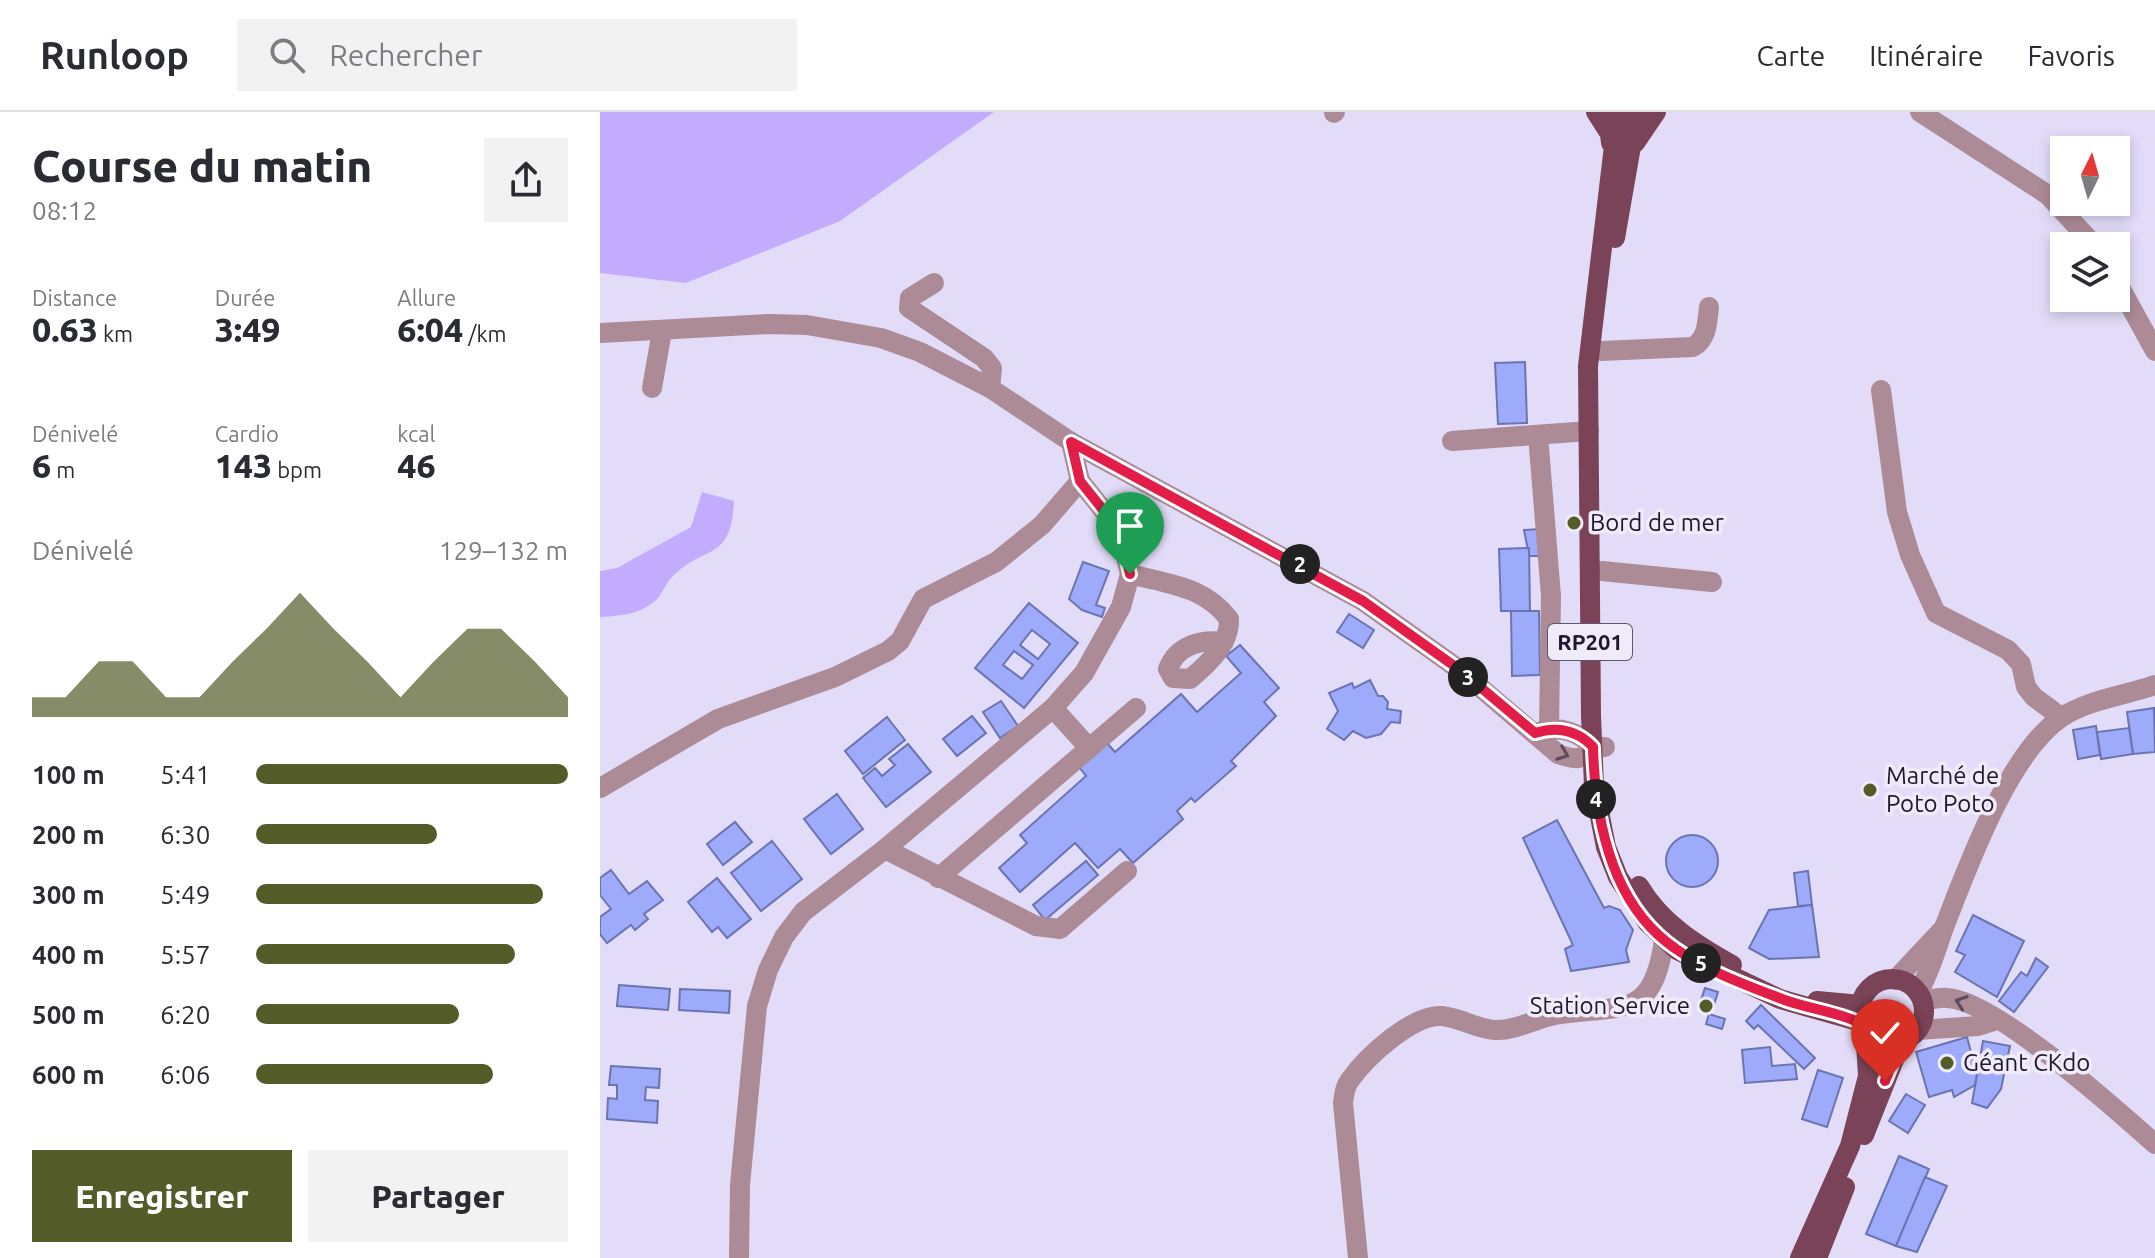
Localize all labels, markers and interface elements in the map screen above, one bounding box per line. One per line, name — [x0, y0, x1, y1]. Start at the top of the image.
search box — [237, 19, 797, 91]
icon: search — [265, 33, 309, 77]
text: Runloop — [40, 34, 189, 76]
text: Rechercher — [329, 38, 482, 72]
text: Carte — [1757, 40, 1825, 71]
text: Itinéraire — [1869, 40, 1983, 71]
text: Favoris — [2027, 40, 2115, 71]
north arrow — [2050, 136, 2130, 216]
map controls — [2050, 136, 2130, 312]
button: share — [484, 138, 568, 222]
text: Course du matin — [32, 141, 372, 190]
text: 08:12 — [32, 196, 97, 225]
button: layers — [2050, 232, 2130, 312]
text: Distance — [32, 285, 117, 310]
text: Durée — [215, 285, 275, 310]
text: Allure — [397, 285, 456, 310]
text: 0.63 — [32, 310, 98, 348]
text: 3:49 — [215, 310, 281, 348]
text: 6:04 — [397, 310, 463, 348]
text: km — [98, 321, 133, 346]
text: /km — [463, 321, 507, 346]
text: Dénivelé — [32, 421, 118, 446]
text: Cardio — [215, 421, 279, 446]
text: kcal — [397, 421, 435, 446]
text: 6 — [32, 446, 51, 484]
text: 143 — [215, 446, 272, 484]
text: 46 — [397, 446, 436, 484]
text: m — [51, 457, 75, 482]
text: bpm — [272, 457, 322, 482]
pin — [1096, 492, 1164, 574]
icon: arrive — [1108, 504, 1152, 548]
place label: Bord de mer — [1590, 509, 1724, 536]
marker: Bord de mer — [1565, 514, 1583, 532]
text: Dénivelé — [32, 536, 134, 565]
text: 129–132 m — [439, 536, 568, 565]
pin: 2 — [1280, 544, 1320, 584]
text: 2 — [1294, 551, 1306, 576]
road number: RP201 — [1548, 624, 1632, 660]
pin: 3 — [1448, 657, 1488, 697]
text: 3 — [1462, 664, 1474, 689]
one-way arrow — [1555, 744, 1569, 761]
text: 100 m — [32, 760, 105, 789]
text: 5:41 — [160, 760, 210, 789]
place label: Marché de Poto Poto — [1886, 762, 1999, 817]
pin: 4 — [1576, 779, 1616, 819]
marker: Marché de Poto Poto — [1861, 781, 1879, 799]
text: 4 — [1590, 786, 1602, 811]
text: 200 m — [32, 820, 105, 849]
text: 6:30 — [160, 820, 210, 849]
text: 300 m — [32, 880, 105, 909]
text: 5:49 — [160, 880, 210, 909]
text: 400 m — [32, 940, 105, 969]
text: 5:57 — [160, 940, 210, 969]
pin: 5 — [1681, 943, 1721, 983]
text: 5 — [1695, 950, 1707, 975]
place label: Station Service — [1530, 992, 1690, 1019]
one-way arrow — [1955, 996, 1969, 1012]
marker: Station Service — [1697, 997, 1715, 1015]
pin — [1851, 999, 1919, 1081]
text: 500 m — [32, 1000, 105, 1029]
text: 6:20 — [160, 1000, 210, 1029]
icon: check — [1863, 1011, 1907, 1055]
place label: Géant CKdo — [1963, 1049, 2090, 1076]
marker: Géant CKdo — [1938, 1054, 1956, 1072]
text: 600 m — [32, 1060, 105, 1089]
text: 6:06 — [160, 1060, 210, 1089]
button: Enregistrer — [32, 1150, 292, 1242]
button: Partager — [308, 1150, 568, 1242]

